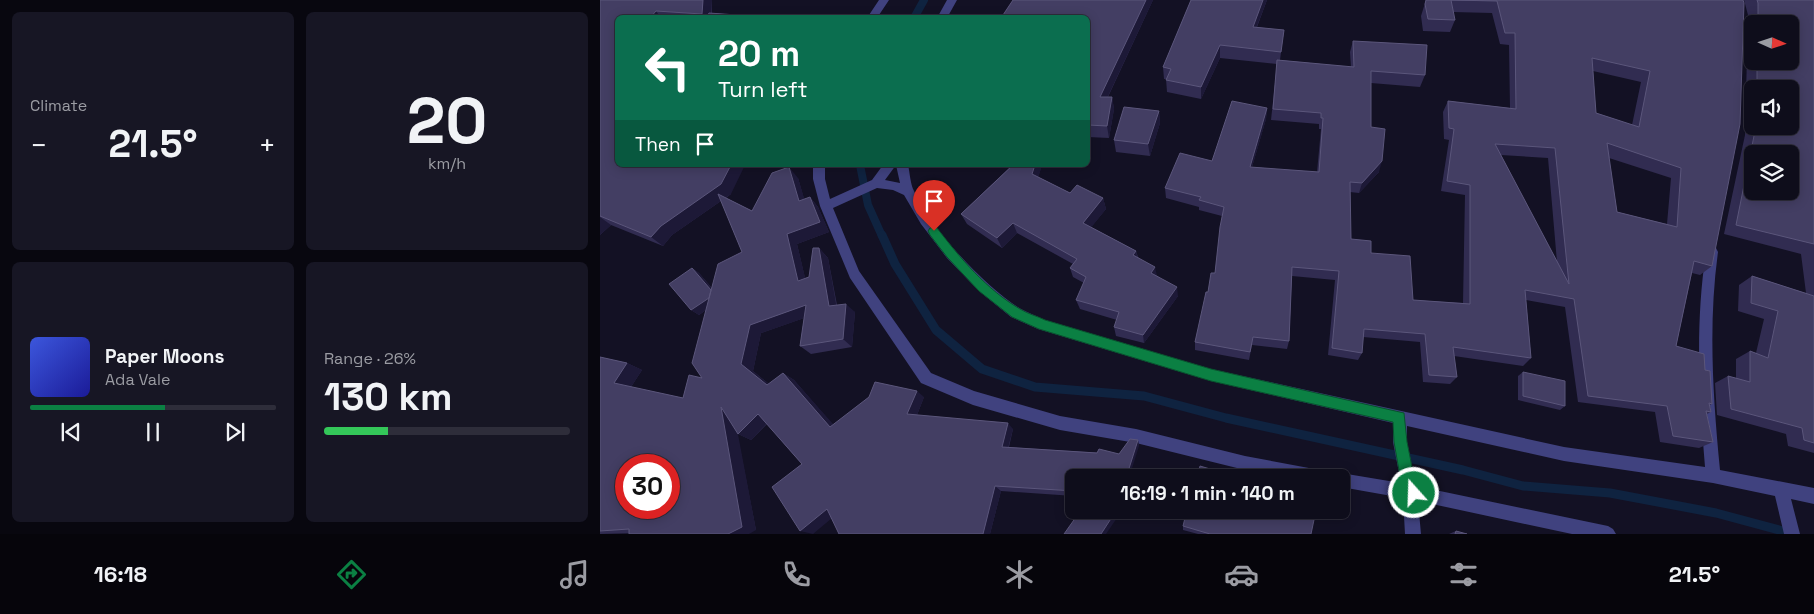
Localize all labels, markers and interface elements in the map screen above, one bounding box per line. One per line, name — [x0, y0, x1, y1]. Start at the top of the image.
north arrow — [1744, 15, 1799, 70]
map controls — [1744, 15, 1799, 200]
text: 20 m — [718, 32, 800, 76]
icon: left — [635, 35, 700, 100]
text: Turn left — [718, 75, 808, 103]
text: 20 — [407, 79, 487, 162]
button: sound — [1744, 80, 1799, 135]
text: Climate — [30, 95, 87, 116]
text: 21.5° — [109, 120, 197, 168]
text: − — [30, 127, 47, 163]
text: + — [259, 127, 276, 163]
icon: arrive — [691, 130, 719, 158]
text: Then — [635, 132, 681, 157]
button: layers — [1744, 145, 1799, 200]
text: km/h — [428, 153, 466, 174]
pin — [913, 180, 955, 231]
icon: arrive — [920, 187, 948, 215]
text: Paper Moons — [105, 344, 224, 369]
text: Range · 26% — [324, 348, 416, 369]
text: Ada Vale — [105, 369, 170, 390]
text: 130 km — [324, 373, 452, 421]
icon: previous — [57, 418, 85, 446]
icon: pause — [139, 418, 167, 446]
icon: next — [221, 418, 249, 446]
speed limit sign: 30 — [615, 454, 680, 519]
position arrow — [1387, 466, 1439, 518]
text: 16:19 · 1 min · 140 m — [1120, 481, 1295, 506]
icon: directions — [334, 557, 369, 592]
icon: music — [557, 557, 592, 592]
icon: phone — [779, 557, 814, 592]
icon: climate — [1002, 557, 1037, 592]
icon: car — [1224, 557, 1259, 592]
icon: filters — [1446, 557, 1481, 592]
text: 16:18 — [94, 560, 147, 588]
text: 21.5° — [1669, 560, 1720, 588]

